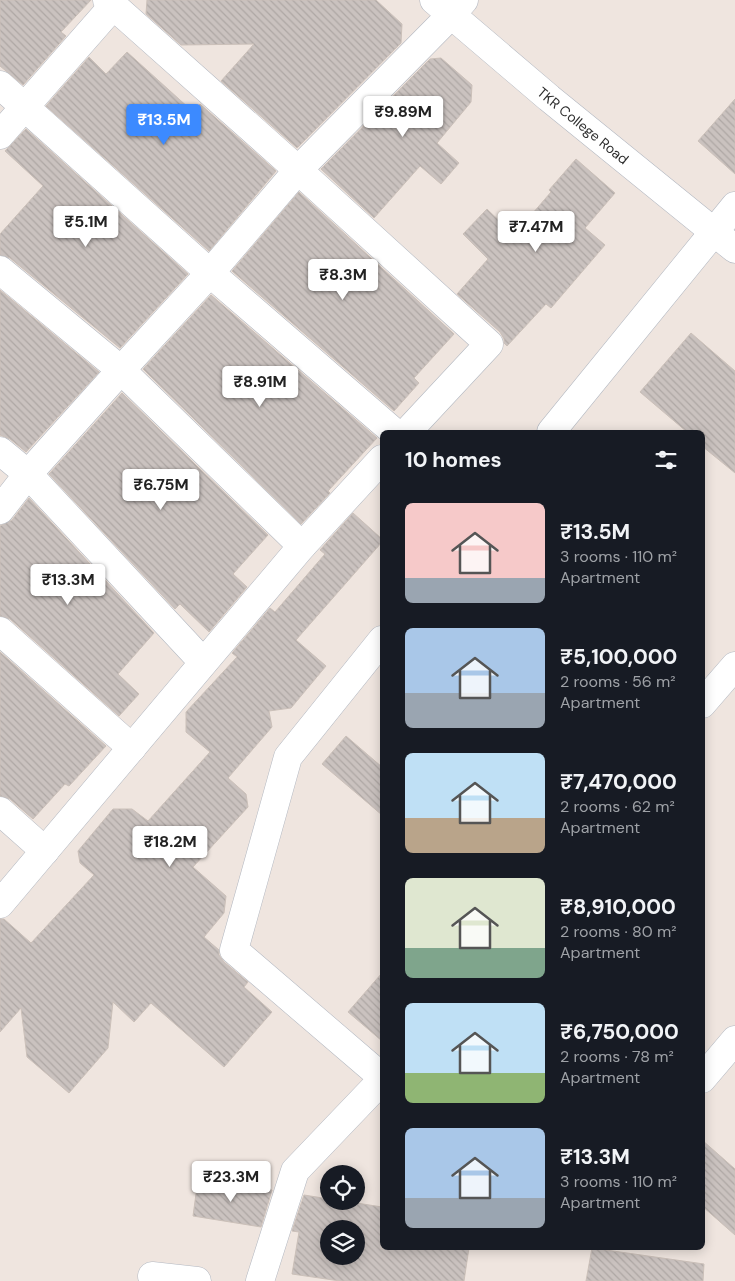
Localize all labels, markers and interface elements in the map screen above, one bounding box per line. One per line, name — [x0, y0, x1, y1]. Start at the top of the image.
street label: TKR College Road — [534, 83, 632, 168]
pin: ₹9.89M — [362, 96, 444, 138]
text: ₹9.89M — [374, 101, 432, 122]
pin: ₹13.5M — [123, 104, 205, 146]
text: ₹13.5M — [137, 109, 191, 130]
pin: ₹5.1M — [51, 206, 121, 248]
pin: ₹7.47M — [495, 210, 577, 253]
text: ₹5.1M — [64, 211, 108, 232]
text: ₹7.47M — [509, 216, 563, 237]
pin: ₹8.3M — [308, 258, 378, 301]
text: ₹8.3M — [319, 264, 367, 285]
pin: ₹8.91M — [219, 366, 301, 408]
text: ₹8.91M — [233, 371, 287, 392]
text: 10 homes — [405, 446, 502, 474]
icon: filters — [652, 446, 680, 474]
pin: ₹6.75M — [120, 468, 202, 511]
text: ₹6.75M — [133, 474, 189, 495]
text: ₹13.5M — [560, 518, 630, 546]
icon: home — [445, 523, 505, 583]
text: 3 rooms · 110 m² — [560, 546, 677, 567]
pin: ₹13.3M — [27, 564, 109, 606]
text: Apartment — [560, 567, 640, 588]
text: ₹13.3M — [41, 569, 95, 590]
text: ₹5,100,000 — [560, 643, 677, 671]
icon: home — [445, 648, 505, 708]
text: 2 rooms · 56 m² — [560, 671, 676, 692]
text: Apartment — [560, 692, 640, 713]
text: ₹7,470,000 — [560, 768, 677, 796]
icon: home — [445, 773, 505, 833]
text: 2 rooms · 62 m² — [560, 796, 675, 817]
text: Apartment — [560, 817, 640, 838]
pin: ₹18.2M — [129, 826, 211, 868]
text: ₹18.2M — [143, 831, 197, 852]
text: ₹8,910,000 — [560, 893, 676, 921]
icon: home — [445, 898, 505, 958]
text: 2 rooms · 80 m² — [560, 921, 677, 942]
text: Apartment — [560, 942, 640, 963]
text: ₹6,750,000 — [560, 1018, 679, 1046]
icon: home — [445, 1023, 505, 1083]
text: 2 rooms · 78 m² — [560, 1046, 674, 1067]
text: Apartment — [560, 1067, 640, 1088]
text: ₹13.3M — [560, 1143, 630, 1171]
icon: home — [445, 1148, 505, 1208]
pin: ₹23.3M — [190, 1160, 272, 1203]
map controls — [320, 1165, 365, 1265]
button: locate — [320, 1165, 365, 1210]
text: ₹23.3M — [203, 1166, 259, 1187]
text: 3 rooms · 110 m² — [560, 1171, 677, 1192]
text: Apartment — [560, 1192, 640, 1213]
button: layers — [320, 1220, 365, 1265]

